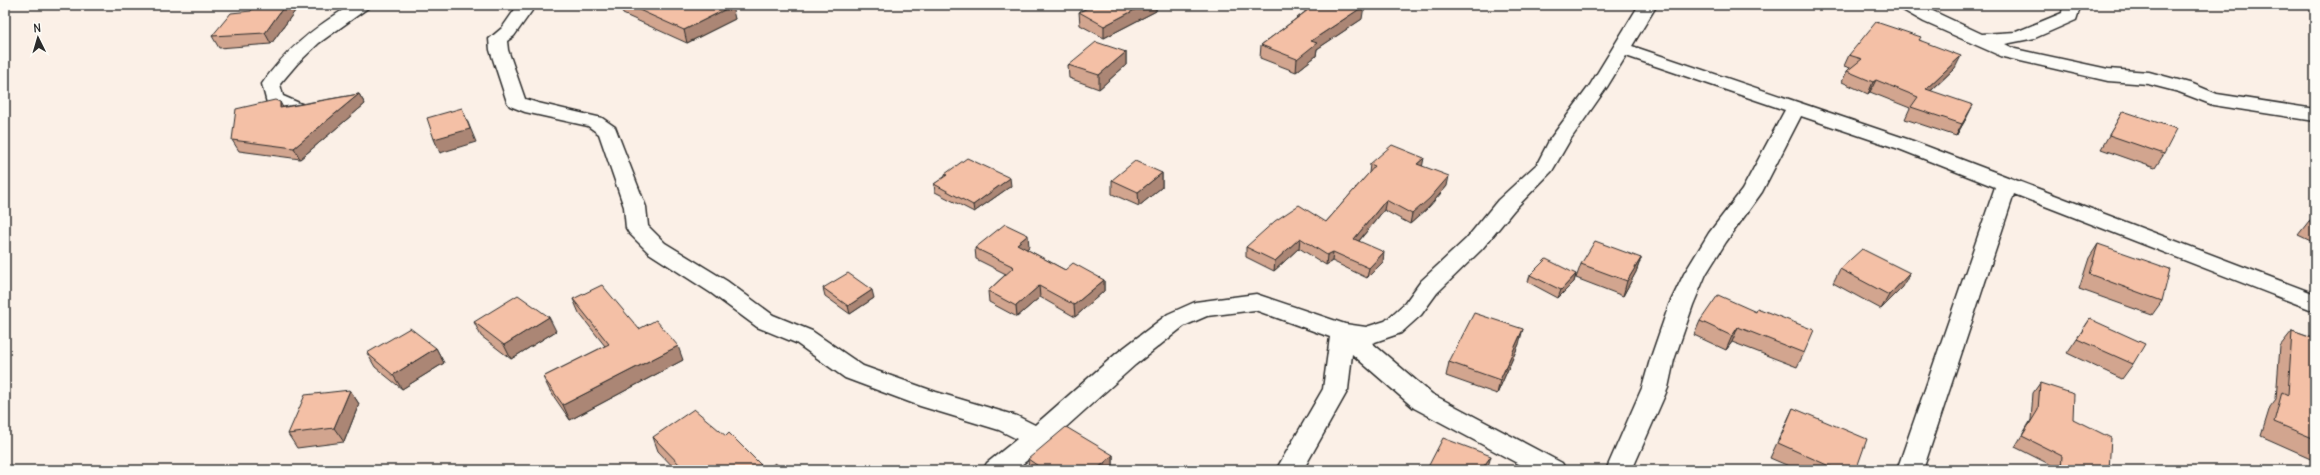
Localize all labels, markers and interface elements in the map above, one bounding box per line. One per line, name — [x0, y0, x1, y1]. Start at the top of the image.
north arrow — [18, 18, 58, 58]
text: N — [33, 21, 42, 35]

